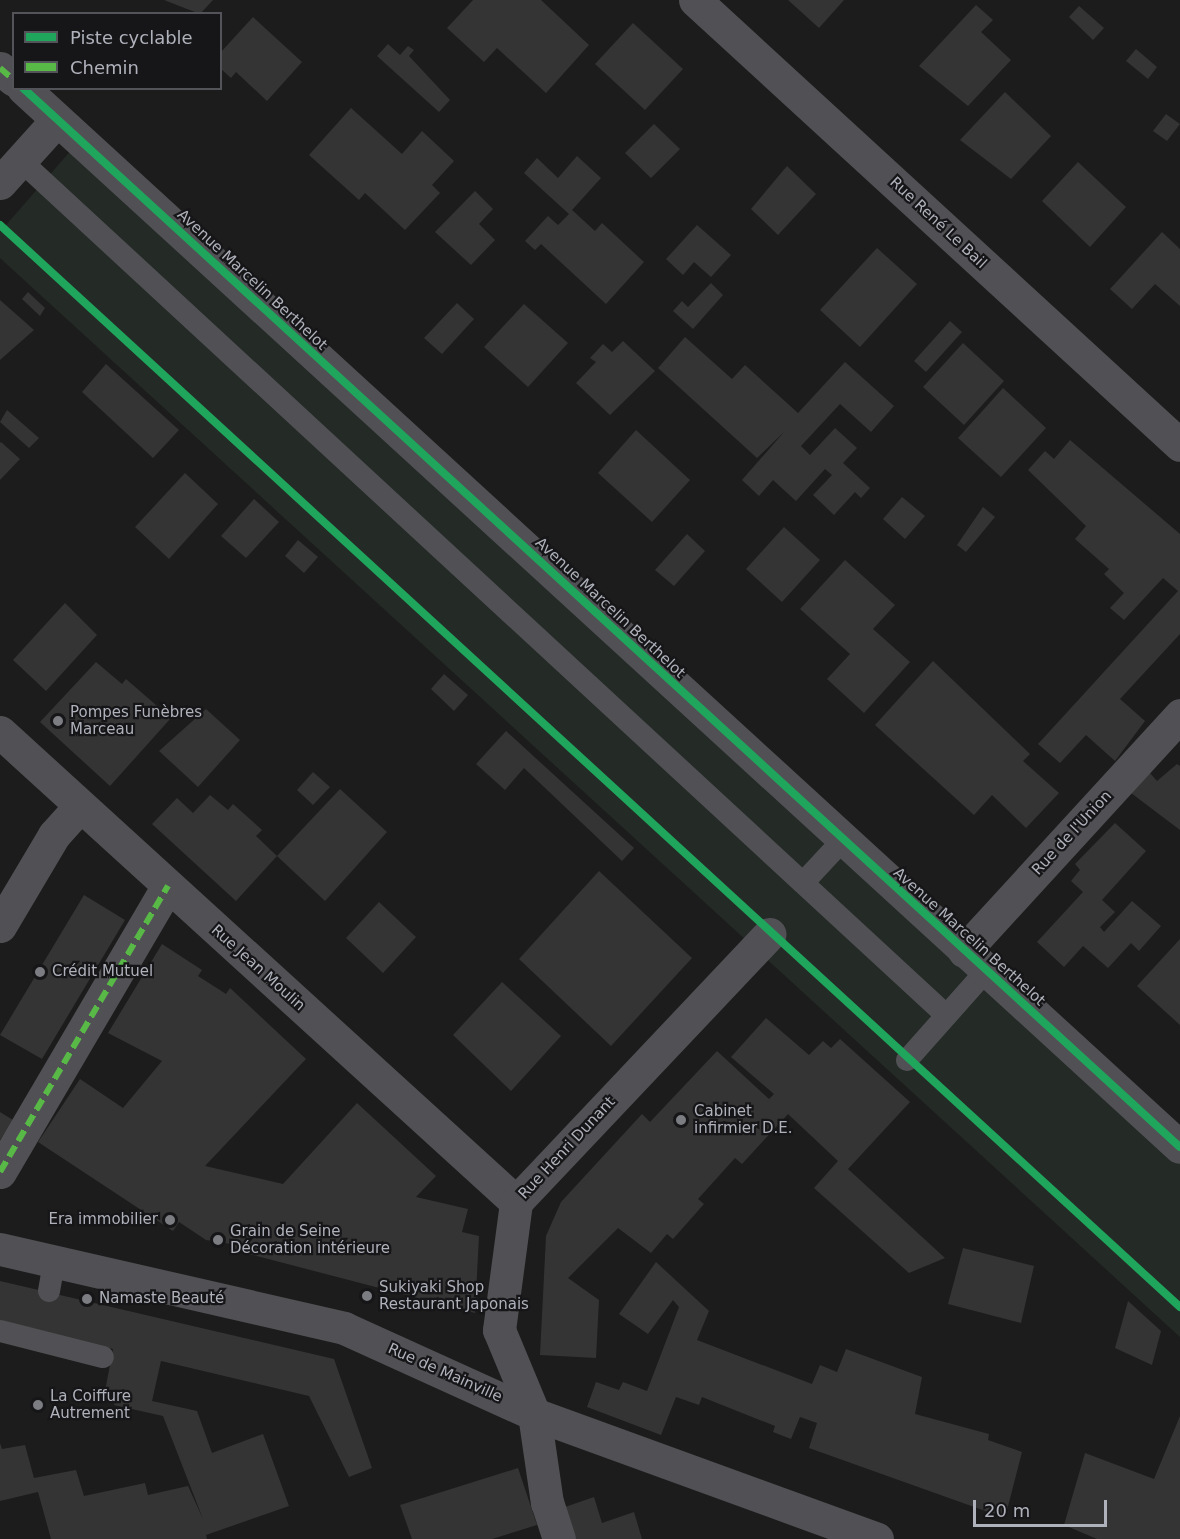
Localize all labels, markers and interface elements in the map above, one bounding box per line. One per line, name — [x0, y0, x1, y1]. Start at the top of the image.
legend — [12, 12, 222, 90]
text: Piste cyclable — [70, 27, 193, 48]
text: Chemin — [70, 57, 139, 78]
street label: Rue René Le Bail — [886, 174, 990, 272]
street label: Avenue Marcelin Berthelot — [173, 206, 331, 354]
street label: Avenue Marcelin Berthelot — [531, 534, 689, 682]
place label: Pompes Funèbres Marceau — [70, 703, 202, 738]
marker: Pompes Funèbres Marceau — [51, 714, 65, 728]
street label: Rue de l'Union — [1028, 787, 1116, 879]
street label: Avenue Marcelin Berthelot — [889, 864, 1049, 1010]
street label: Rue Jean Moulin — [207, 921, 309, 1015]
place label: Crédit Mutuel — [52, 963, 153, 981]
marker: Crédit Mutuel — [33, 965, 47, 979]
street label: Rue Henri Dunant — [515, 1093, 619, 1203]
place label: Cabinet infirmier D.E. — [694, 1102, 793, 1137]
marker: Cabinet infirmier D.E. — [672, 1111, 690, 1129]
place label: Era immobilier — [48, 1211, 158, 1229]
marker: Era immobilier — [163, 1213, 177, 1227]
place label: Grain de Seine Décoration intérieure — [230, 1222, 390, 1257]
marker: Grain de Seine Décoration intérieure — [211, 1233, 225, 1247]
place label: Sukiyaki Shop Restaurant Japonais — [379, 1278, 529, 1313]
marker: Sukiyaki Shop Restaurant Japonais — [360, 1289, 374, 1303]
place label: Namaste Beauté — [99, 1290, 224, 1308]
marker: Namaste Beauté — [80, 1292, 94, 1306]
street label: Rue de Mainville — [385, 1340, 505, 1406]
place label: La Coiffure Autrement — [50, 1387, 131, 1422]
marker: La Coiffure Autrement — [31, 1398, 45, 1412]
scale bar — [976, 1488, 1110, 1526]
text: 20 m — [984, 1500, 1030, 1521]

